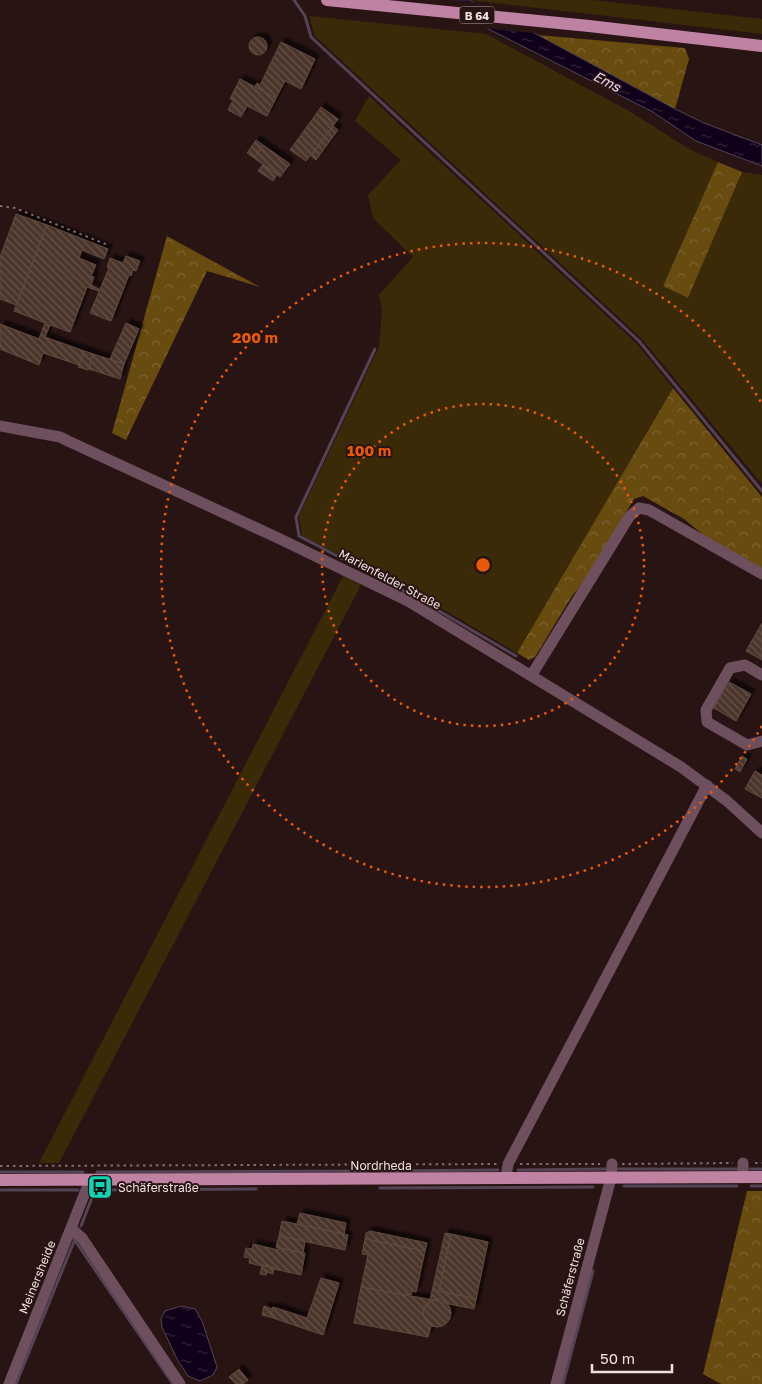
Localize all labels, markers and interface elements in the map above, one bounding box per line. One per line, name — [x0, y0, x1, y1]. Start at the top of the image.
road number: B 64 — [460, 6, 494, 24]
water label: Ems — [590, 67, 624, 95]
text: 200 m — [232, 328, 278, 346]
text: 100 m — [347, 441, 391, 459]
street label: Marienfelder Straße — [336, 546, 444, 612]
centre of rings — [474, 556, 492, 574]
street label: Nordrheda — [350, 1158, 412, 1173]
bus stop icon: Schäferstraße — [87, 1174, 113, 1200]
place label: Schäferstraße — [118, 1180, 199, 1195]
street label: Schäferstraße — [552, 1236, 588, 1318]
street label: Meinersheide — [15, 1238, 59, 1316]
scale bar — [592, 1342, 672, 1374]
text: 50 m — [600, 1349, 635, 1367]

